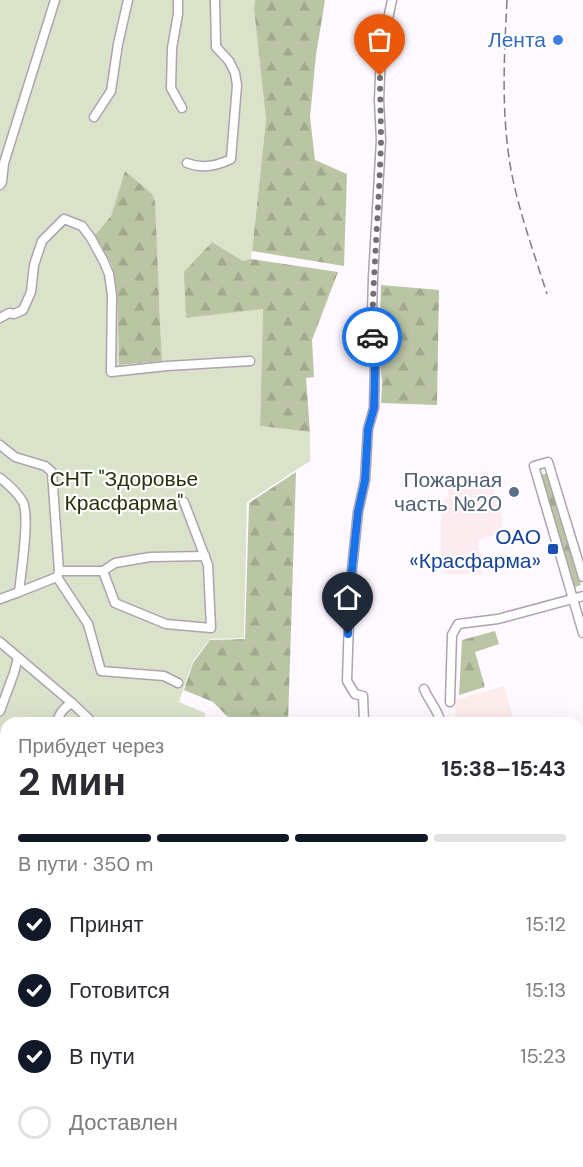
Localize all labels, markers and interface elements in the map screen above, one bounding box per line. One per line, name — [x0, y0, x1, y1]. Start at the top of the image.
pin — [354, 14, 405, 76]
icon: bag — [363, 23, 396, 56]
place label: Лента — [488, 26, 546, 54]
marker: Лента — [551, 33, 565, 47]
courier — [342, 307, 402, 367]
icon: car — [356, 321, 389, 354]
park label: СНТ "Здоровье Красфарма" — [50, 465, 198, 517]
place label: Пожарная часть №20 — [394, 466, 502, 518]
marker: Пожарная часть №20 — [507, 485, 521, 499]
place label: ОАО «Красфарма» — [409, 523, 541, 575]
marker: ОАО «Красфарма» — [546, 542, 560, 556]
pin — [322, 572, 373, 634]
icon: home — [331, 581, 364, 614]
text: Прибудет через — [18, 733, 164, 759]
text: 15:38–15:43 — [441, 754, 566, 783]
text: 2 мин — [18, 756, 126, 807]
text: В пути · 350 m — [18, 851, 153, 877]
icon: check — [18, 908, 51, 941]
text: Принят — [69, 910, 143, 939]
text: 15:12 — [526, 911, 566, 937]
icon: check — [18, 974, 51, 1007]
text: Готовится — [69, 976, 170, 1005]
text: 15:13 — [525, 977, 566, 1003]
icon: check — [18, 1040, 51, 1073]
text: В пути — [69, 1042, 135, 1071]
text: 15:23 — [520, 1043, 566, 1069]
text: Доставлен — [69, 1108, 178, 1137]

